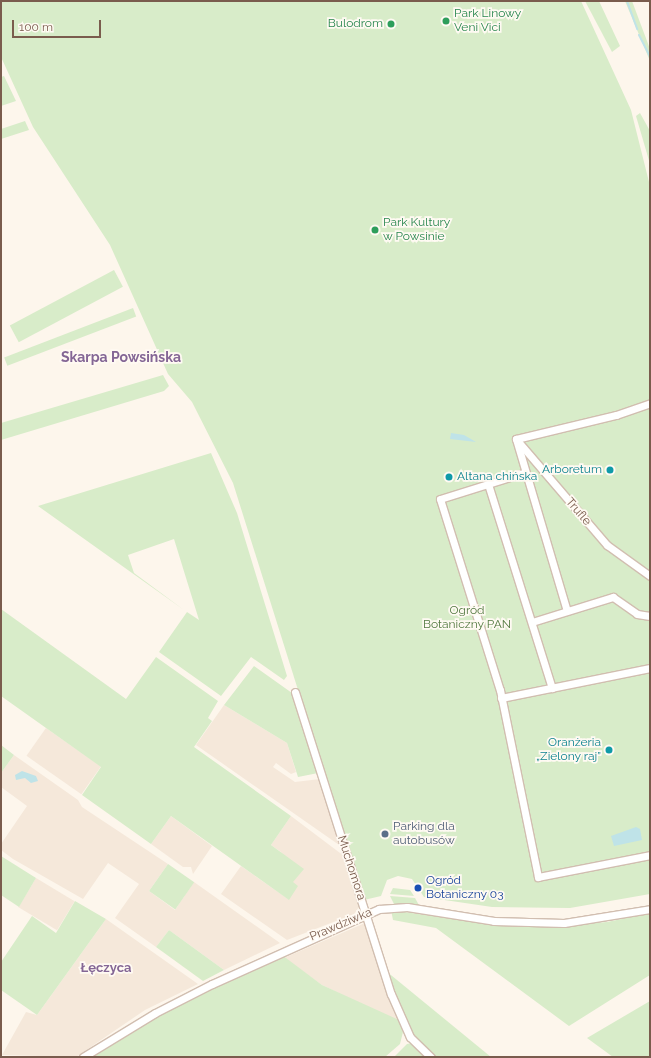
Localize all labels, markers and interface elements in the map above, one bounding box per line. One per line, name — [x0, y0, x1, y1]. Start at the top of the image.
place label: Park Linowy Veni Vici — [454, 7, 521, 35]
scale bar — [14, 12, 103, 38]
marker: Park Linowy Veni Vici — [441, 16, 451, 26]
place label: Bulodrom — [328, 17, 383, 31]
marker: Bulodrom — [386, 19, 396, 29]
text: 100 m — [19, 20, 53, 34]
place label: Park Kultury w Powsinie — [383, 216, 450, 244]
marker: Park Kultury w Powsinie — [370, 225, 380, 235]
district label: Skarpa Powsińska — [61, 349, 181, 365]
place label: Arboretum — [542, 463, 602, 477]
marker: Arboretum — [605, 465, 615, 475]
place label: Altana chińska — [457, 470, 537, 484]
marker: Altana chińska — [444, 472, 454, 482]
street label: Trufle — [562, 495, 594, 529]
park label: Ogród Botaniczny PAN — [423, 604, 511, 632]
place label: Oranżeria „Zielony raj” — [536, 736, 601, 764]
marker: Oranżeria „Zielony raj” — [604, 745, 614, 755]
place label: Parking dla autobusów — [393, 820, 455, 848]
marker: Parking dla autobusów — [380, 829, 390, 839]
street label: Muchomora — [334, 834, 368, 902]
place label: Ogród Botaniczny 03 — [426, 874, 504, 902]
marker: Ogród Botaniczny 03 — [413, 883, 423, 893]
street label: Prawdziwka — [308, 905, 374, 945]
district label: Łęczyca — [81, 960, 131, 976]

